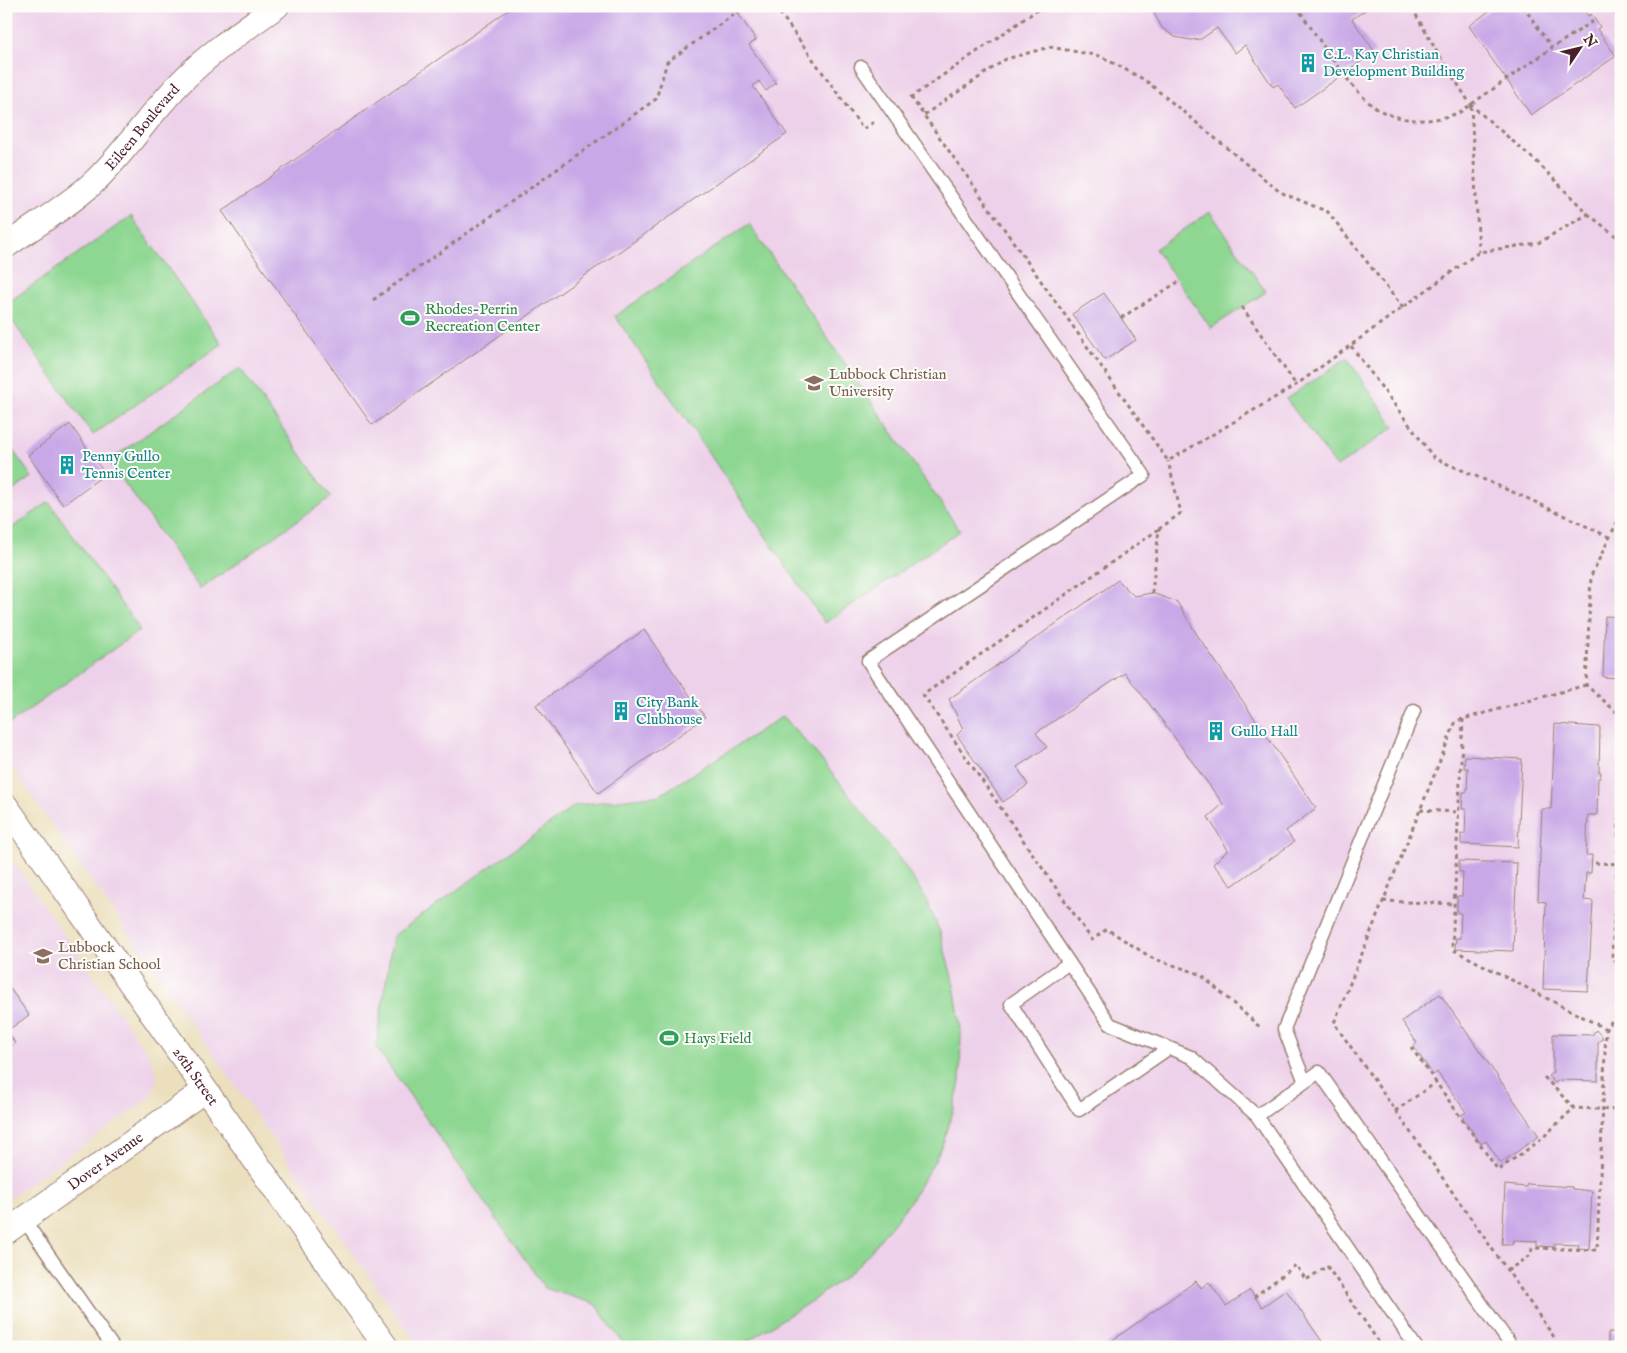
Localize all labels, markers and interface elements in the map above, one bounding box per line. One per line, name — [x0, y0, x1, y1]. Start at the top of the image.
north arrow — [1554, 22, 1604, 72]
text: N — [1578, 30, 1601, 51]
place label: C.L. Kay Christian Development Building — [1323, 45, 1465, 81]
building icon: C.L. Kay Christian Development Building — [1297, 52, 1319, 74]
street label: Eileen Boulevard — [101, 79, 185, 175]
place label: Rhodes-Perrin Recreation Center — [425, 300, 541, 336]
sports icon: Rhodes-Perrin Recreation Center — [399, 307, 421, 329]
place label: Lubbock Christian University — [829, 365, 946, 401]
school or university icon: Lubbock Christian University — [803, 372, 825, 394]
place label: Penny Gullo Tennis Center — [82, 447, 171, 483]
building icon: Penny Gullo Tennis Center — [56, 454, 78, 476]
place label: City Bank Clubhouse — [636, 693, 702, 729]
building icon: City Bank Clubhouse — [610, 700, 632, 722]
building icon: Gullo Hall — [1205, 720, 1227, 742]
place label: Gullo Hall — [1231, 722, 1299, 741]
place label: Lubbock Christian School — [58, 938, 162, 974]
school or university icon: Lubbock Christian School — [32, 945, 54, 967]
sports icon: Hays Field — [658, 1027, 680, 1049]
place label: Hays Field — [684, 1029, 753, 1048]
street label: 26th Street — [168, 1043, 222, 1109]
street label: Dover Avenue — [64, 1128, 147, 1195]

